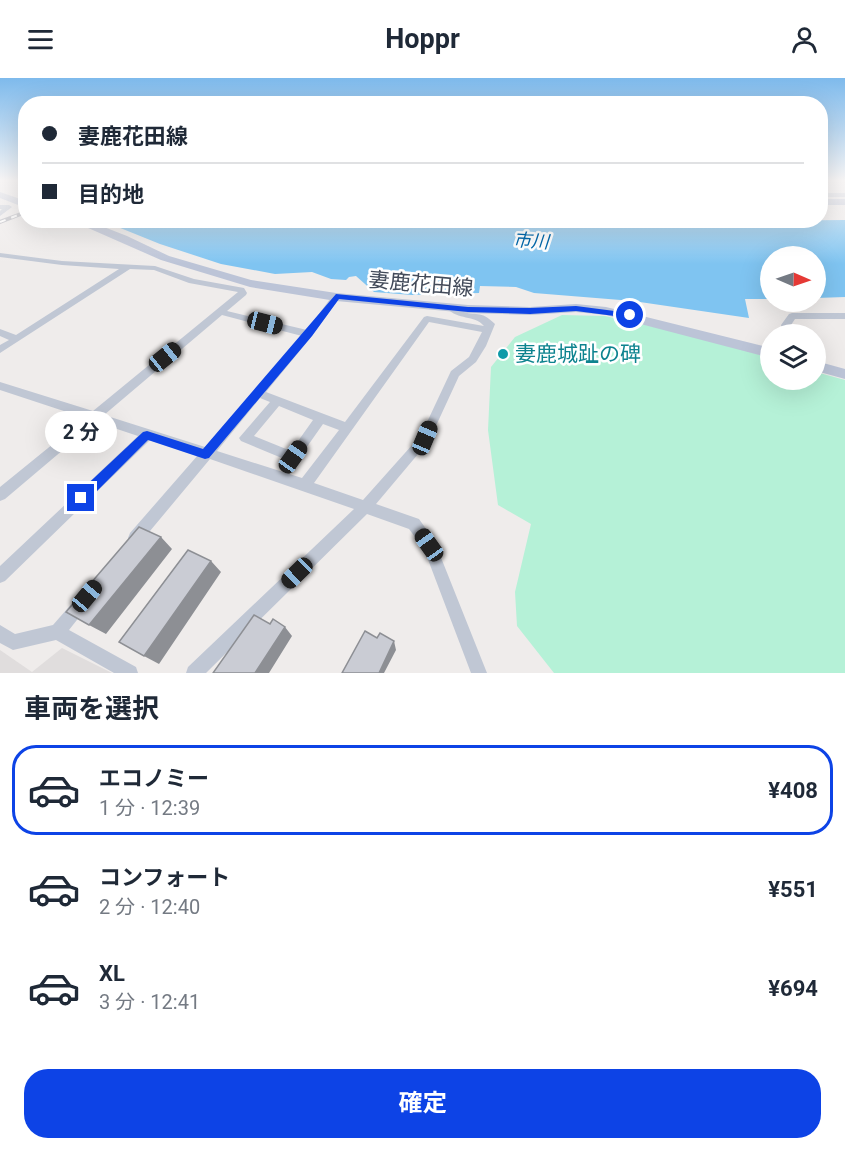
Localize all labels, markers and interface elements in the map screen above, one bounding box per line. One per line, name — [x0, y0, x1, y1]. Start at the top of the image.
icon: menu — [24, 23, 57, 56]
text: Hoppr — [385, 23, 460, 55]
icon: person — [788, 23, 821, 56]
text: 妻鹿花田線 — [78, 124, 188, 149]
text: 目的地 — [78, 182, 144, 207]
water label: 市川 — [512, 229, 552, 252]
north arrow — [760, 246, 826, 312]
map controls — [760, 246, 826, 390]
street label: 妻鹿花田線 — [368, 267, 474, 301]
route start — [616, 301, 643, 328]
car — [245, 310, 285, 336]
button: layers — [760, 324, 826, 390]
car — [145, 339, 185, 375]
place label: 妻鹿城趾の碑 — [515, 342, 641, 366]
marker: 妻鹿城趾の碑 — [496, 347, 510, 361]
callout: 2 分 — [45, 411, 117, 453]
car — [410, 418, 440, 458]
text: 2 分 — [63, 420, 99, 444]
car — [275, 437, 311, 477]
route end — [67, 484, 94, 511]
car — [411, 525, 447, 565]
car — [278, 554, 316, 592]
car — [69, 576, 105, 616]
text: 車両を選択 — [24, 693, 159, 725]
icon: car — [27, 763, 81, 817]
text: エコノミー — [99, 766, 209, 791]
text: ¥408 — [768, 778, 818, 803]
text: 1 分 · 12:39 — [99, 796, 200, 820]
icon: car — [27, 862, 81, 916]
text: コンフォート — [99, 865, 230, 890]
text: ¥551 — [768, 877, 818, 902]
text: 2 分 · 12:40 — [99, 895, 200, 919]
icon: car — [27, 961, 81, 1015]
text: XL — [99, 961, 125, 986]
text: ¥694 — [768, 976, 818, 1001]
text: 3 分 · 12:41 — [99, 990, 200, 1014]
button: 確定 — [24, 1069, 821, 1138]

